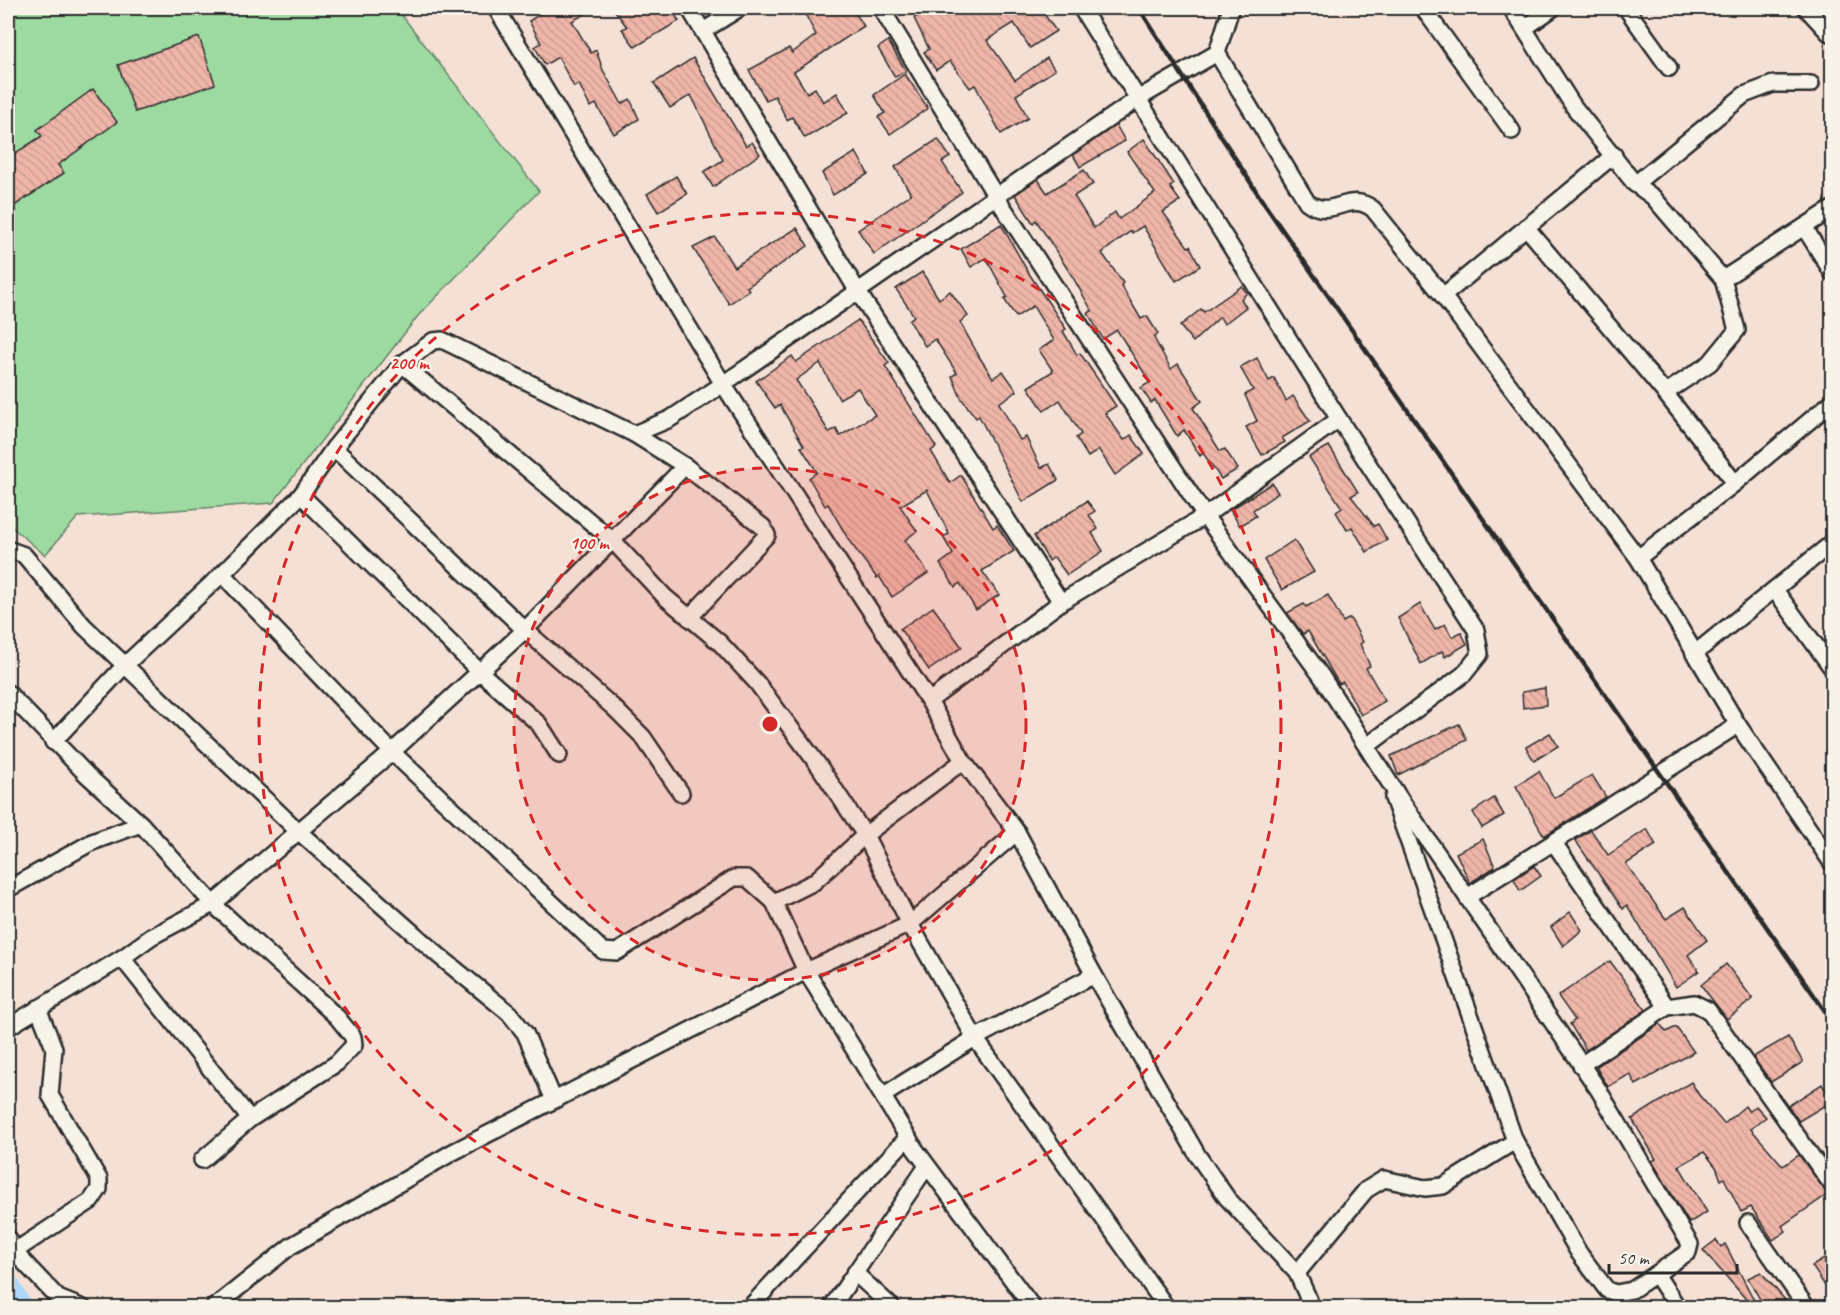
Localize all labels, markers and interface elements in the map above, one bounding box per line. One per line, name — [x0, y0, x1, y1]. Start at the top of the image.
text: 200 m — [390, 352, 430, 374]
text: 100 m — [570, 532, 610, 554]
centre of rings — [760, 714, 780, 734]
scale bar — [1609, 1237, 1736, 1275]
text: 50 m — [1618, 1247, 1651, 1269]

